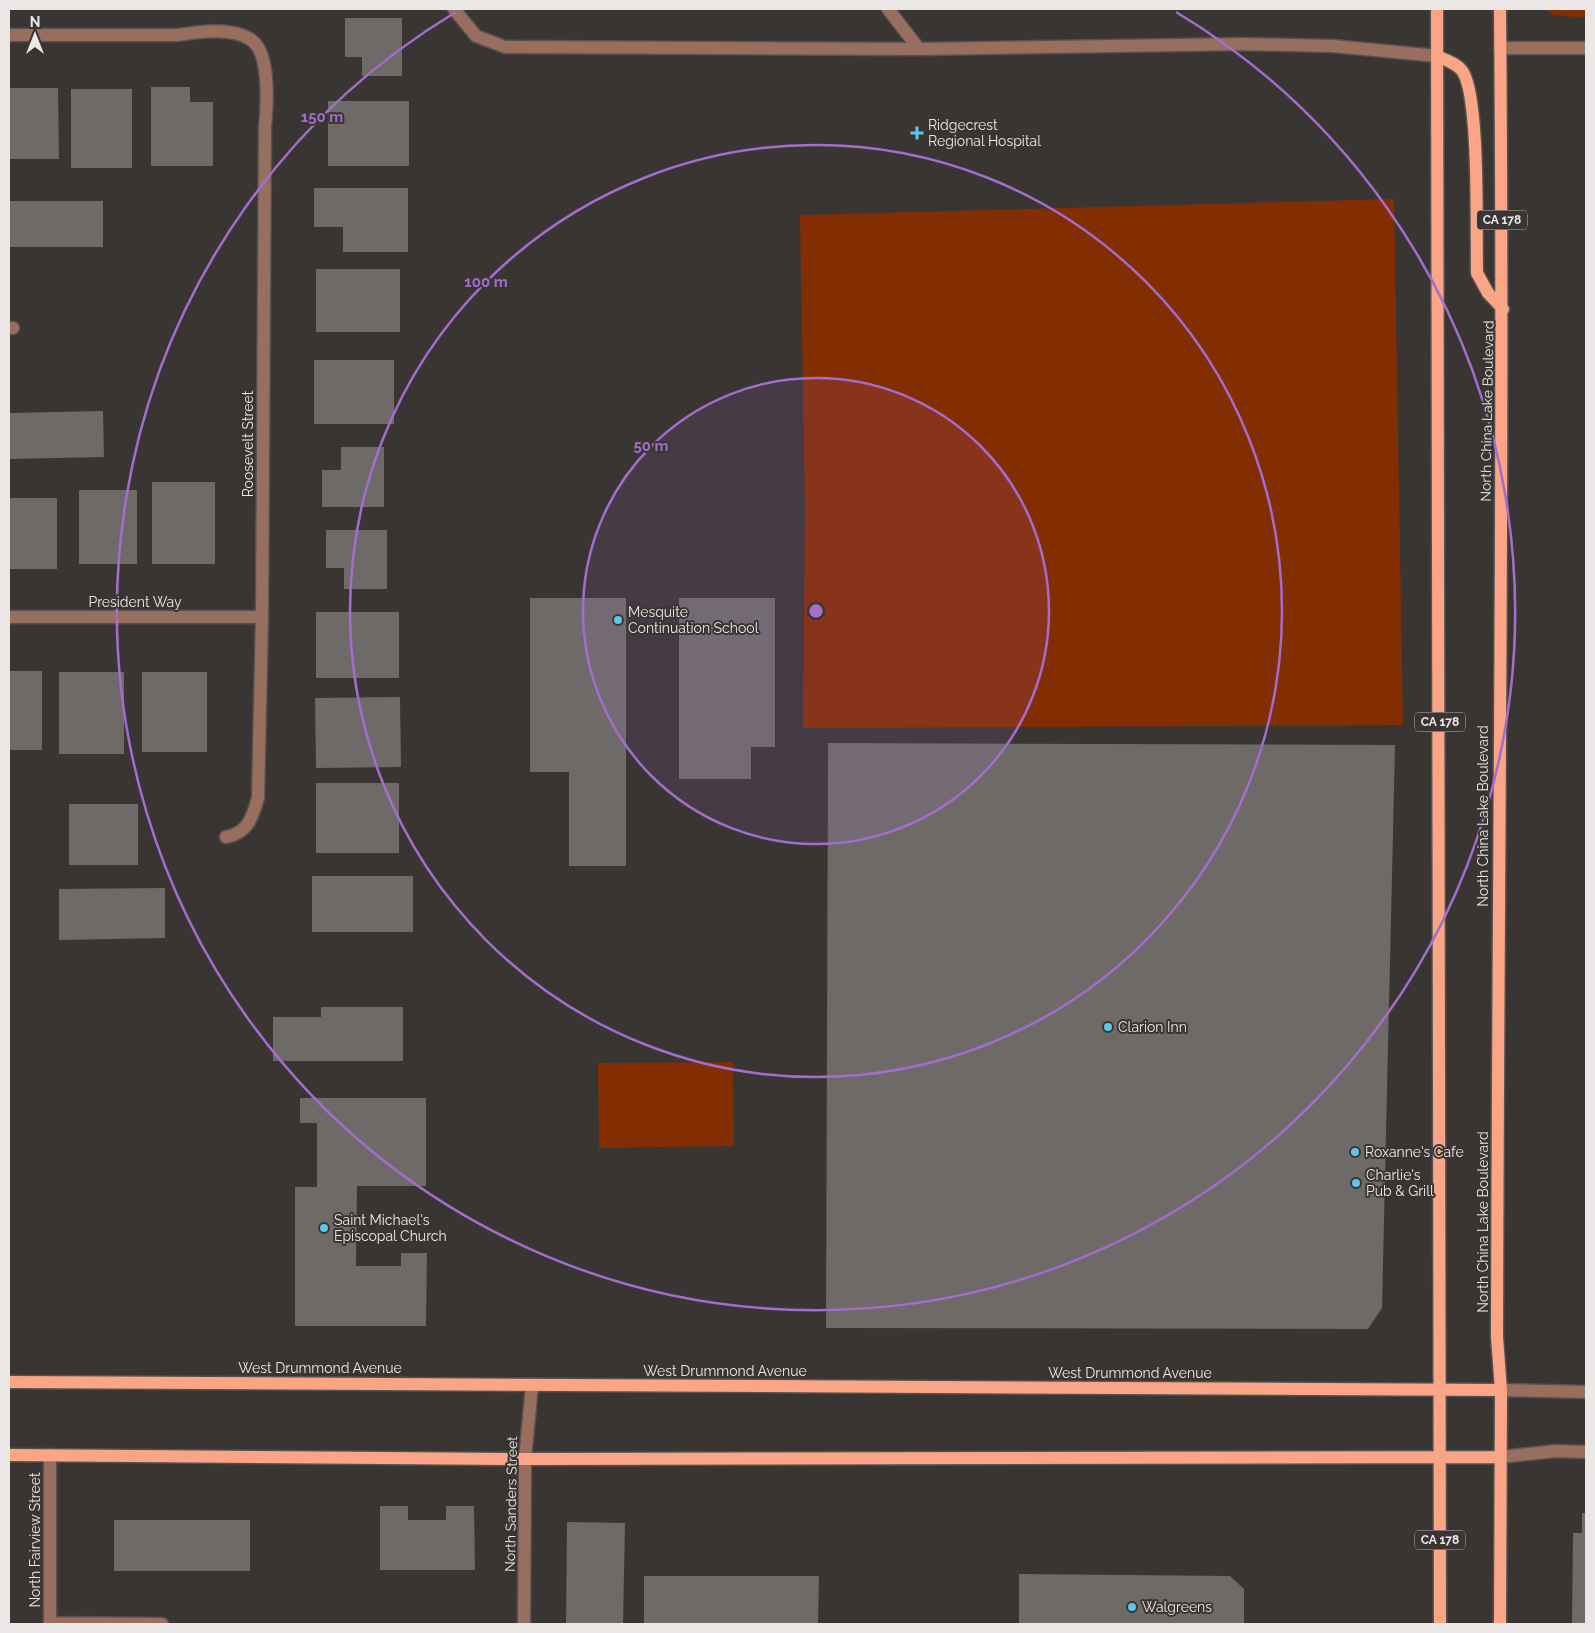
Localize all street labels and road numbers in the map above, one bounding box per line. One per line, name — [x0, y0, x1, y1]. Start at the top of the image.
road number: CA 178 — [1477, 210, 1527, 230]
street label: North China Lake Boulevard — [1477, 320, 1497, 502]
street label: Roosevelt Street — [240, 390, 256, 497]
street label: President Way — [88, 594, 182, 610]
road number: CA 178 — [1415, 712, 1465, 732]
street label: North China Lake Boulevard — [1475, 725, 1491, 907]
street label: North China Lake Boulevard — [1475, 1131, 1491, 1313]
street label: West Drummond Avenue — [238, 1360, 402, 1376]
street label: West Drummond Avenue — [643, 1363, 807, 1379]
street label: West Drummond Avenue — [1048, 1365, 1212, 1381]
street label: North Sanders Street — [502, 1436, 520, 1572]
street label: North Fairview Street — [27, 1472, 43, 1608]
road number: CA 178 — [1415, 1530, 1465, 1550]

